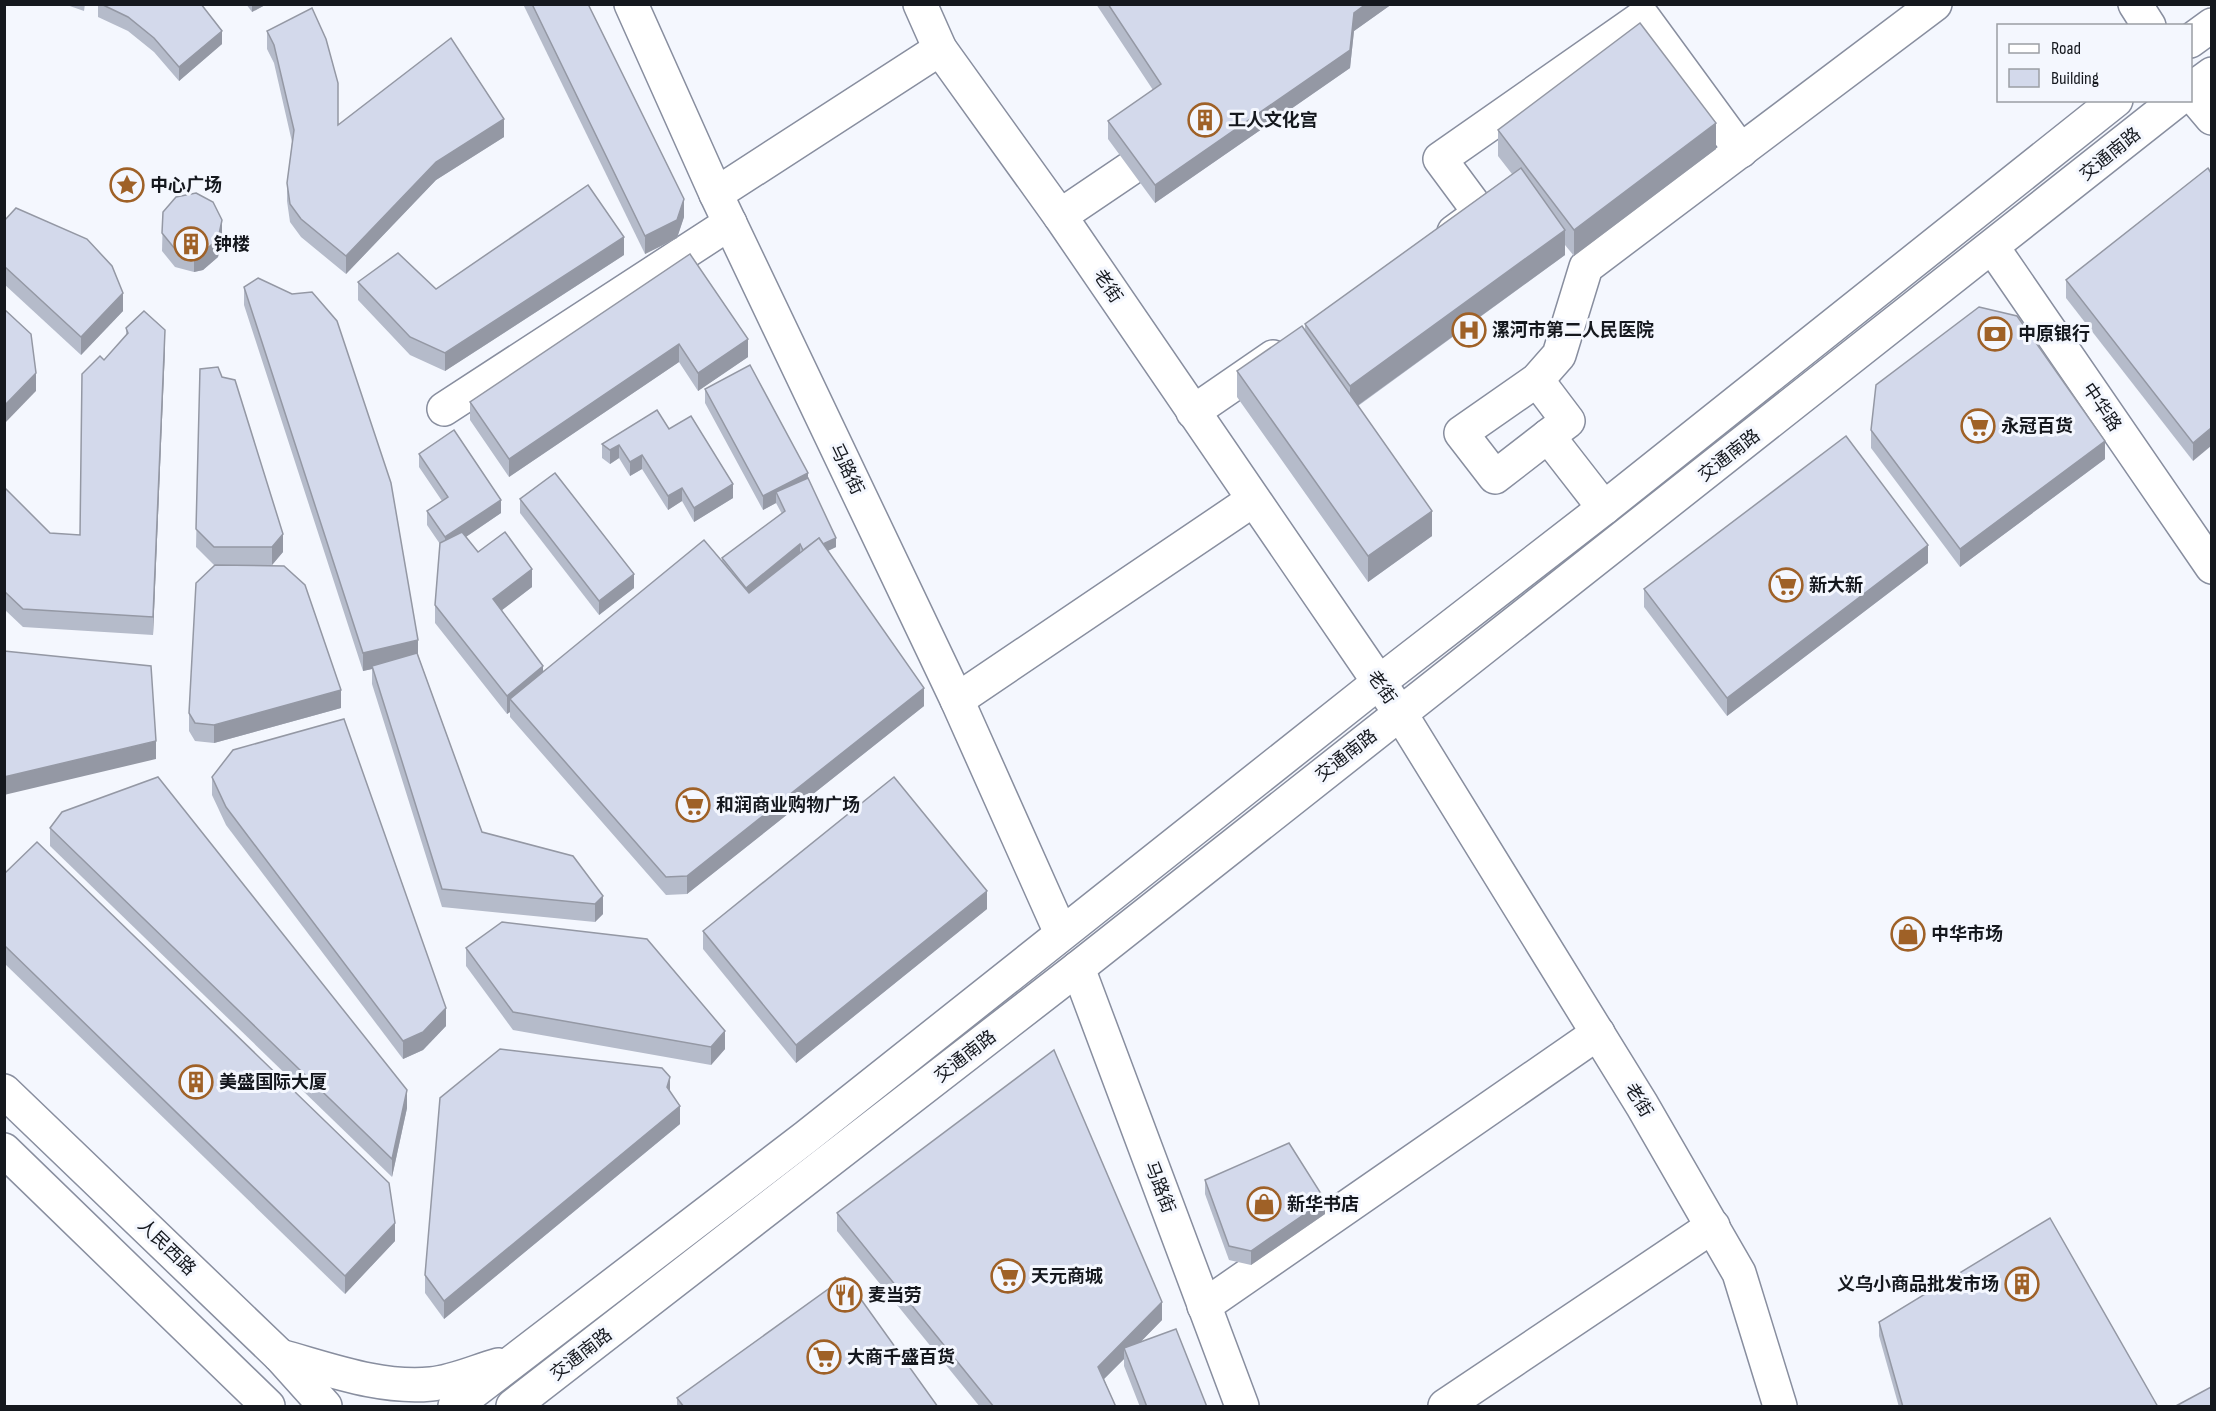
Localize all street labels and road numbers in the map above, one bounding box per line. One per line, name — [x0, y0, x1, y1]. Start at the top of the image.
street label: 交通南路 — [2076, 124, 2145, 185]
street label: 老街 — [1089, 265, 1126, 307]
street label: 中华路 — [2078, 379, 2125, 436]
street label: 交通南路 — [1694, 425, 1764, 486]
street label: 马路街 — [825, 440, 868, 498]
street label: 老街 — [1363, 667, 1401, 708]
street label: 交通南路 — [1311, 725, 1381, 786]
street label: 交通南路 — [930, 1026, 1000, 1087]
street label: 老街 — [1620, 1079, 1657, 1121]
street label: 马路街 — [1140, 1158, 1179, 1216]
street label: 人民西路 — [133, 1215, 200, 1280]
street label: 交通南路 — [546, 1324, 616, 1385]

